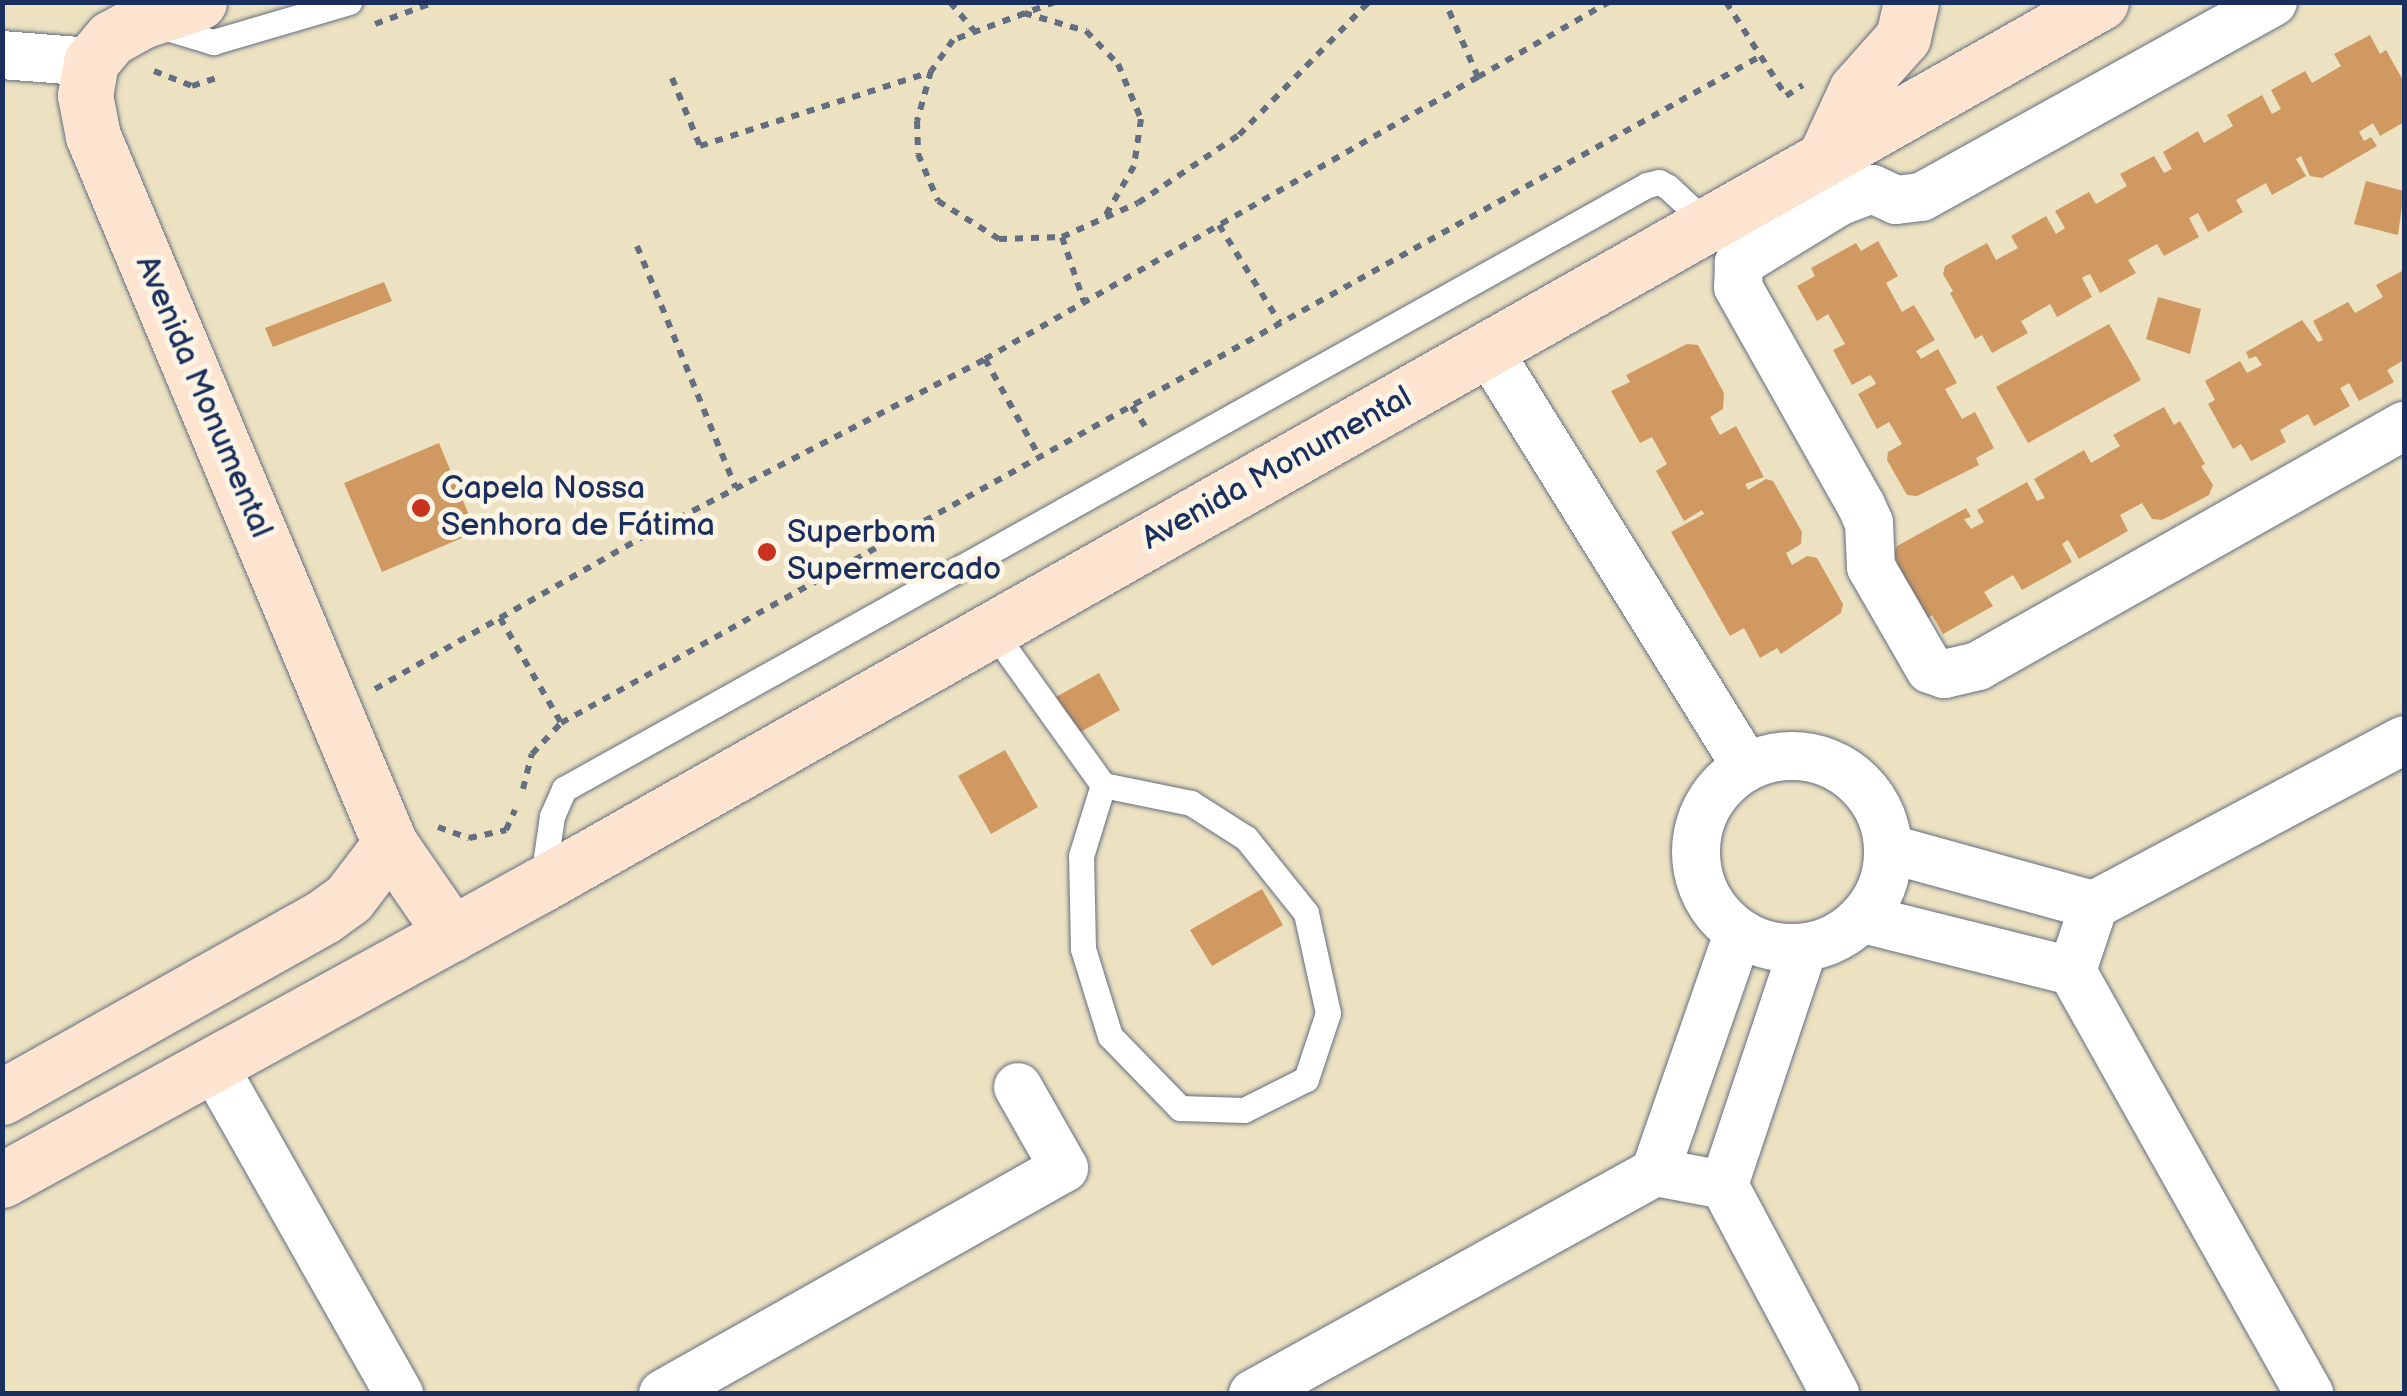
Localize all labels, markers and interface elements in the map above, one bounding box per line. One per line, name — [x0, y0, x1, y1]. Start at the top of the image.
street label: Avenida Monumental — [126, 250, 280, 544]
street label: Avenida Monumental — [1135, 379, 1419, 559]
place label: Capela Nossa Senhora de Fátima — [441, 471, 715, 546]
marker: Capela Nossa Senhora de Fátima — [410, 497, 432, 519]
place label: Superbom Supermercado — [787, 515, 1001, 590]
marker: Superbom Supermercado — [756, 541, 778, 563]

